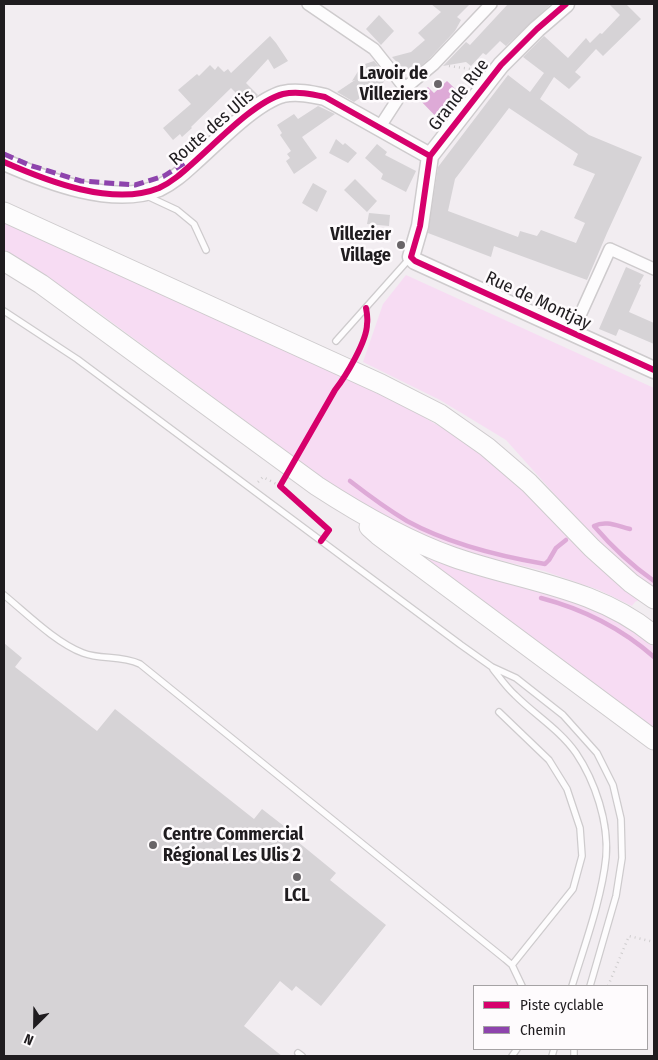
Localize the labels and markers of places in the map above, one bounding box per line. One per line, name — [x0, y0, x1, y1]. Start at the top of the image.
place label: Lavoir de Villeziers — [359, 63, 428, 106]
marker: Lavoir de Villeziers — [432, 78, 444, 90]
place label: Villezier Village — [330, 224, 391, 266]
marker: Villezier Village — [395, 239, 407, 251]
place label: Centre Commercial Régional Les Ulis 2 — [163, 824, 303, 866]
marker: Centre Commercial Régional Les Ulis 2 — [147, 839, 159, 851]
marker: LCL — [291, 871, 303, 883]
place label: LCL — [284, 885, 310, 907]

